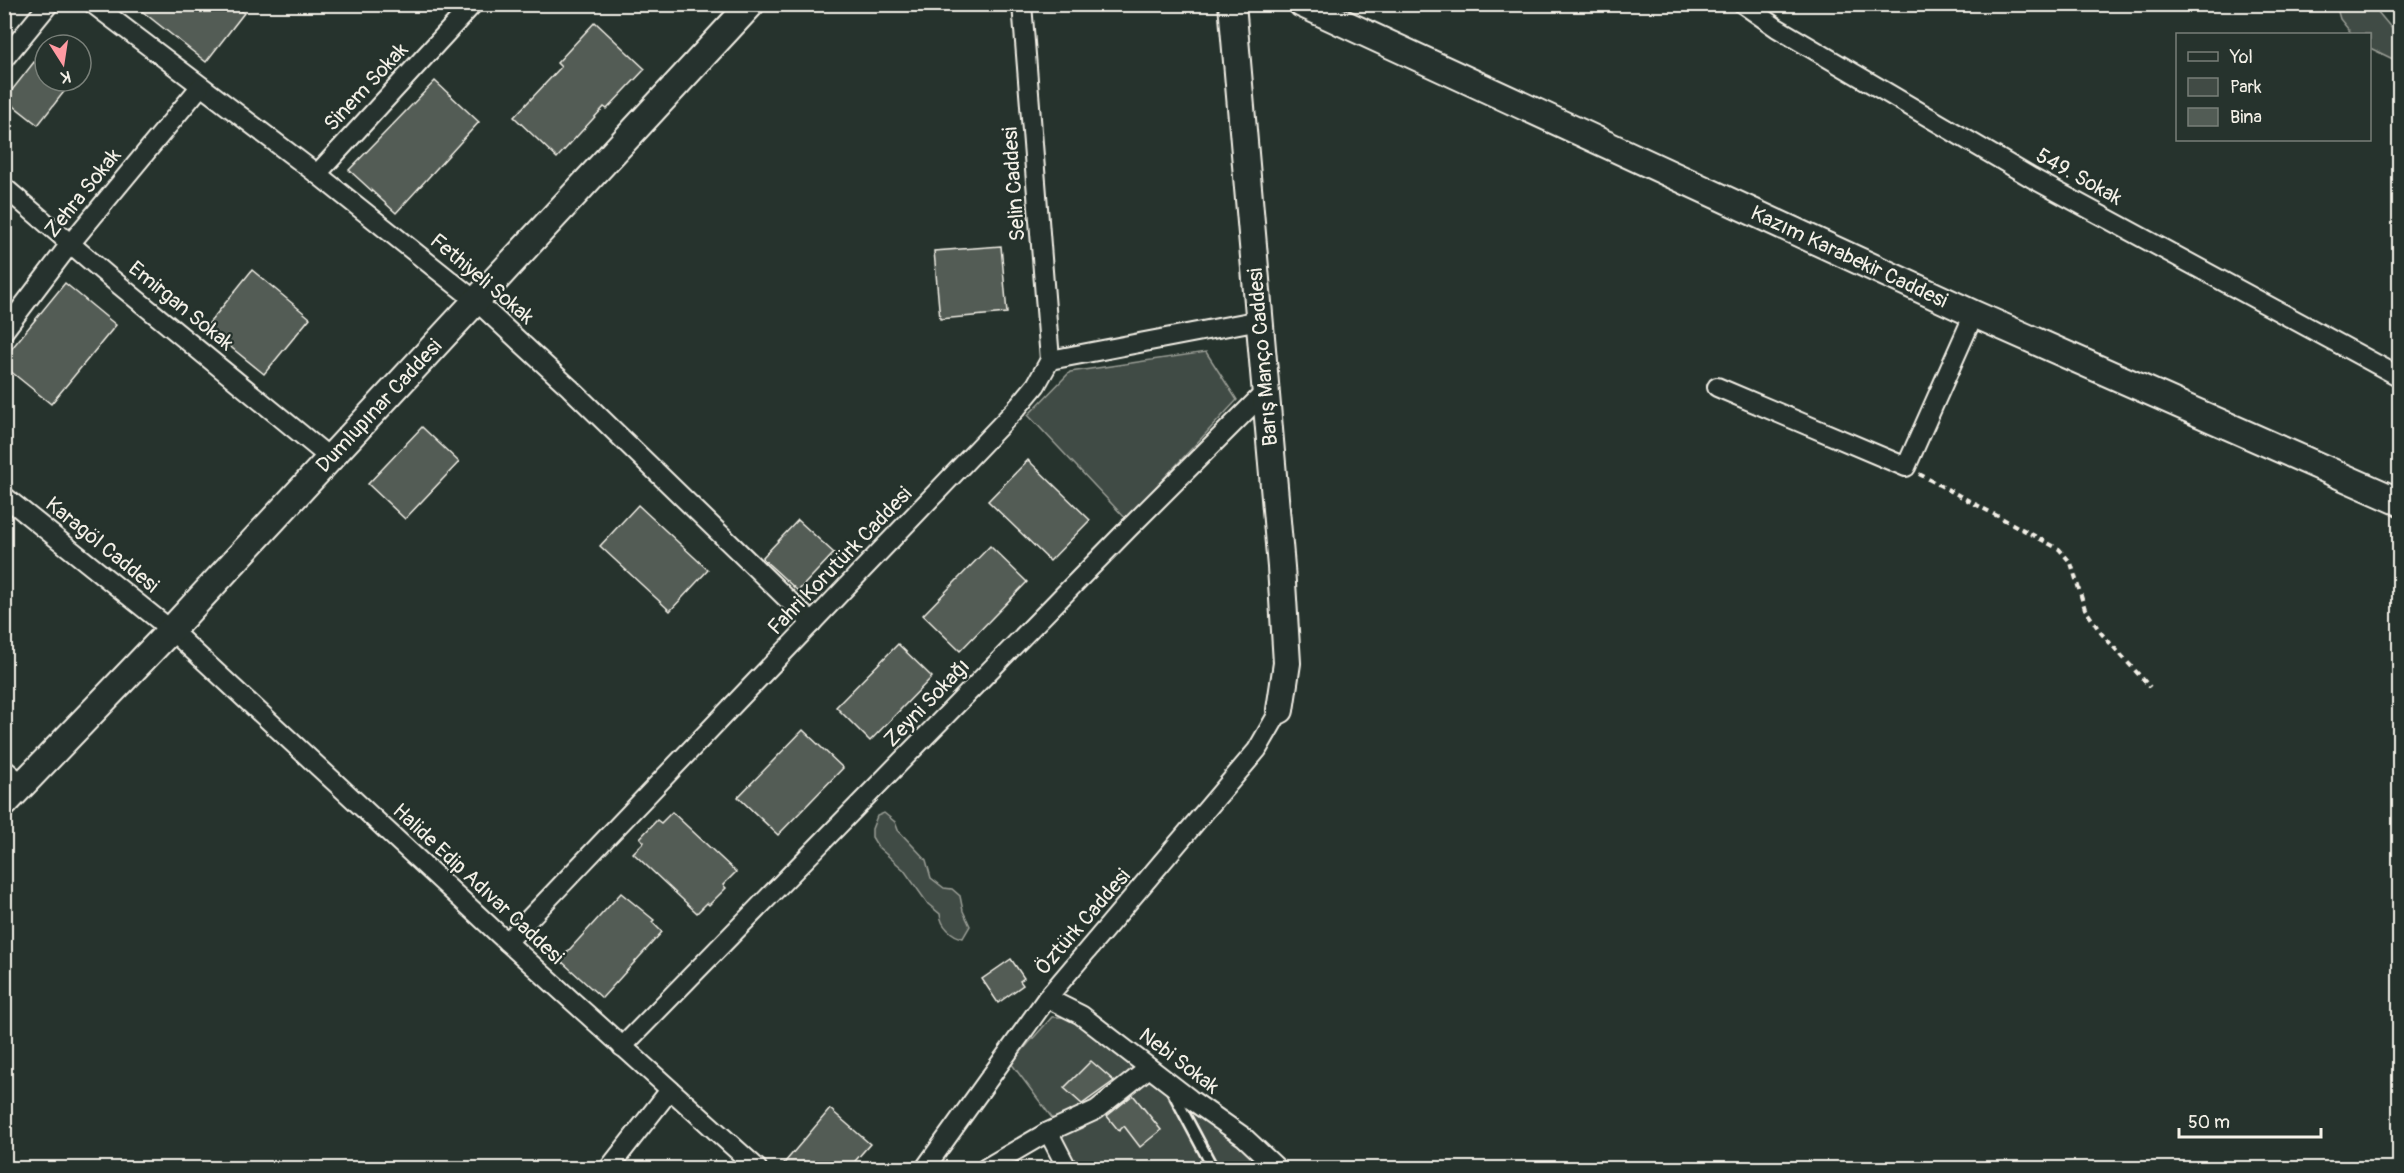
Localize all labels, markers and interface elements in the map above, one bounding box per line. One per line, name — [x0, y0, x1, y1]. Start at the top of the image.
north arrow — [33, 33, 93, 93]
legend — [2176, 33, 2371, 141]
street label: Sinem Sokak — [318, 37, 414, 137]
text: Yol — [2229, 46, 2253, 69]
text: K — [59, 66, 73, 88]
text: Park — [2230, 76, 2262, 99]
text: Bina — [2230, 106, 2262, 129]
street label: Selin Caddesi — [997, 126, 1031, 242]
street label: 549. Sokak — [2031, 142, 2127, 212]
street label: Zehra Sokak — [39, 143, 127, 243]
street label: Kazım Karabekir Caddesi — [1746, 200, 1952, 315]
street label: Fethiyeli Sokak — [424, 228, 540, 331]
street label: Emirgan Sokak — [123, 255, 239, 357]
street label: Barış Manço Caddesi — [1242, 267, 1284, 447]
street label: Dumlupınar Caddesi — [310, 333, 448, 479]
street label: Fahri Korutürk Caddesi — [762, 481, 918, 641]
street label: Karagöl Caddesi — [40, 491, 164, 599]
street label: Zeyni Sokağı — [878, 653, 976, 753]
street label: Halide Edip Adıvar Caddesi — [387, 798, 569, 971]
street label: Öztürk Caddesi — [1029, 863, 1137, 981]
street label: Nebi Sokak — [1133, 1022, 1225, 1100]
scale bar — [2179, 1101, 2322, 1139]
text: 50 m — [2188, 1111, 2230, 1134]

